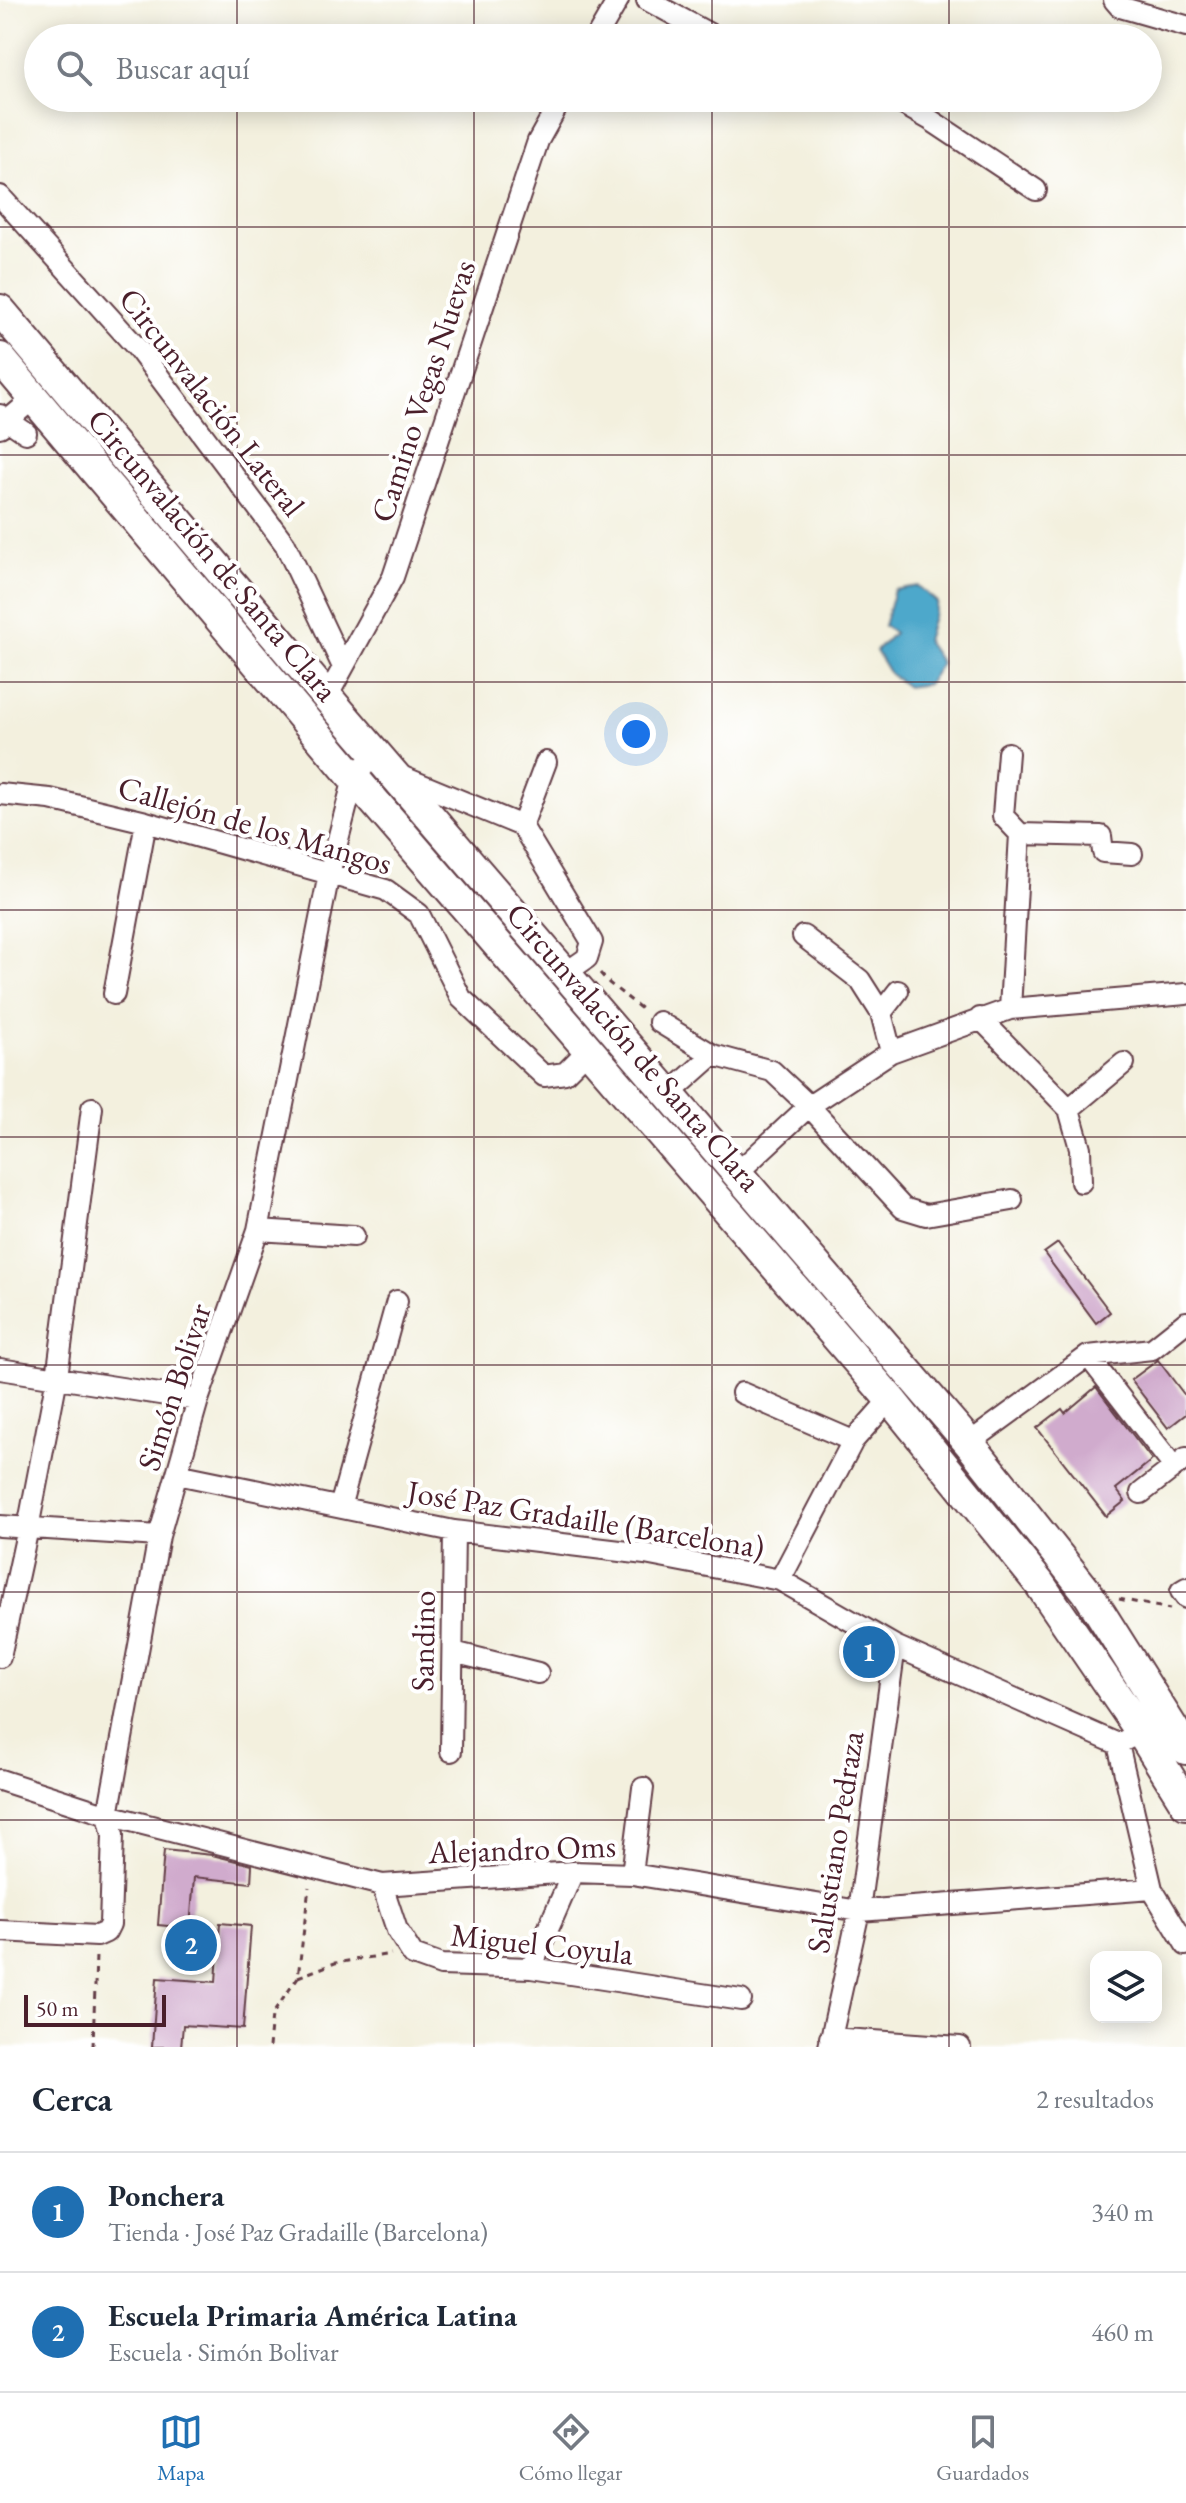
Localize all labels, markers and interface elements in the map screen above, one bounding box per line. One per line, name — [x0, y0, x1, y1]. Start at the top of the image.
search box — [24, 24, 1162, 112]
icon: search — [52, 46, 96, 90]
text: Buscar aquí — [116, 49, 250, 88]
street label: Camino Vegas Nuevas — [361, 255, 485, 527]
street label: Circunvalación Lateral — [110, 279, 315, 525]
street label: Circunvalación de Santa Clara — [78, 400, 348, 710]
your location — [616, 714, 656, 754]
street label: Callejón de los Mangos — [113, 766, 397, 884]
street label: Circunvalación de Santa Clara — [497, 894, 771, 1200]
street label: Simón Bolivar — [127, 1298, 221, 1476]
street label: José Paz Gradaille (Barcelona) — [402, 1470, 768, 1568]
street label: Sandino — [401, 1590, 445, 1692]
pin: 1 — [843, 1622, 895, 1682]
street label: Salustiano Pedraza — [797, 1728, 873, 1956]
street label: Alejandro Oms — [426, 1825, 617, 1873]
street label: Miguel Coyula — [449, 1914, 635, 1974]
pin: 2 — [165, 1915, 217, 1975]
map controls — [1090, 1951, 1162, 2023]
button: layers — [1090, 1951, 1162, 2023]
scale bar — [24, 1991, 166, 2027]
text: 50 m — [36, 1994, 79, 2023]
text: Cerca — [32, 2077, 112, 2121]
text: 2 resultados — [1036, 2082, 1154, 2116]
text: Ponchera — [108, 2176, 224, 2215]
text: 1 — [51, 2195, 65, 2229]
text: 340 m — [1091, 2195, 1154, 2229]
text: Tienda · José Paz Gradaille (Barcelona) — [108, 2215, 488, 2249]
text: Escuela Primaria América Latina — [108, 2296, 517, 2335]
text: 2 — [51, 2315, 65, 2349]
text: 460 m — [1091, 2315, 1154, 2349]
text: Escuela · Simón Bolivar — [108, 2335, 339, 2369]
tab: Mapa — [157, 2410, 205, 2487]
tab: Cómo llegar — [519, 2410, 622, 2487]
tab: Guardados — [936, 2410, 1029, 2487]

